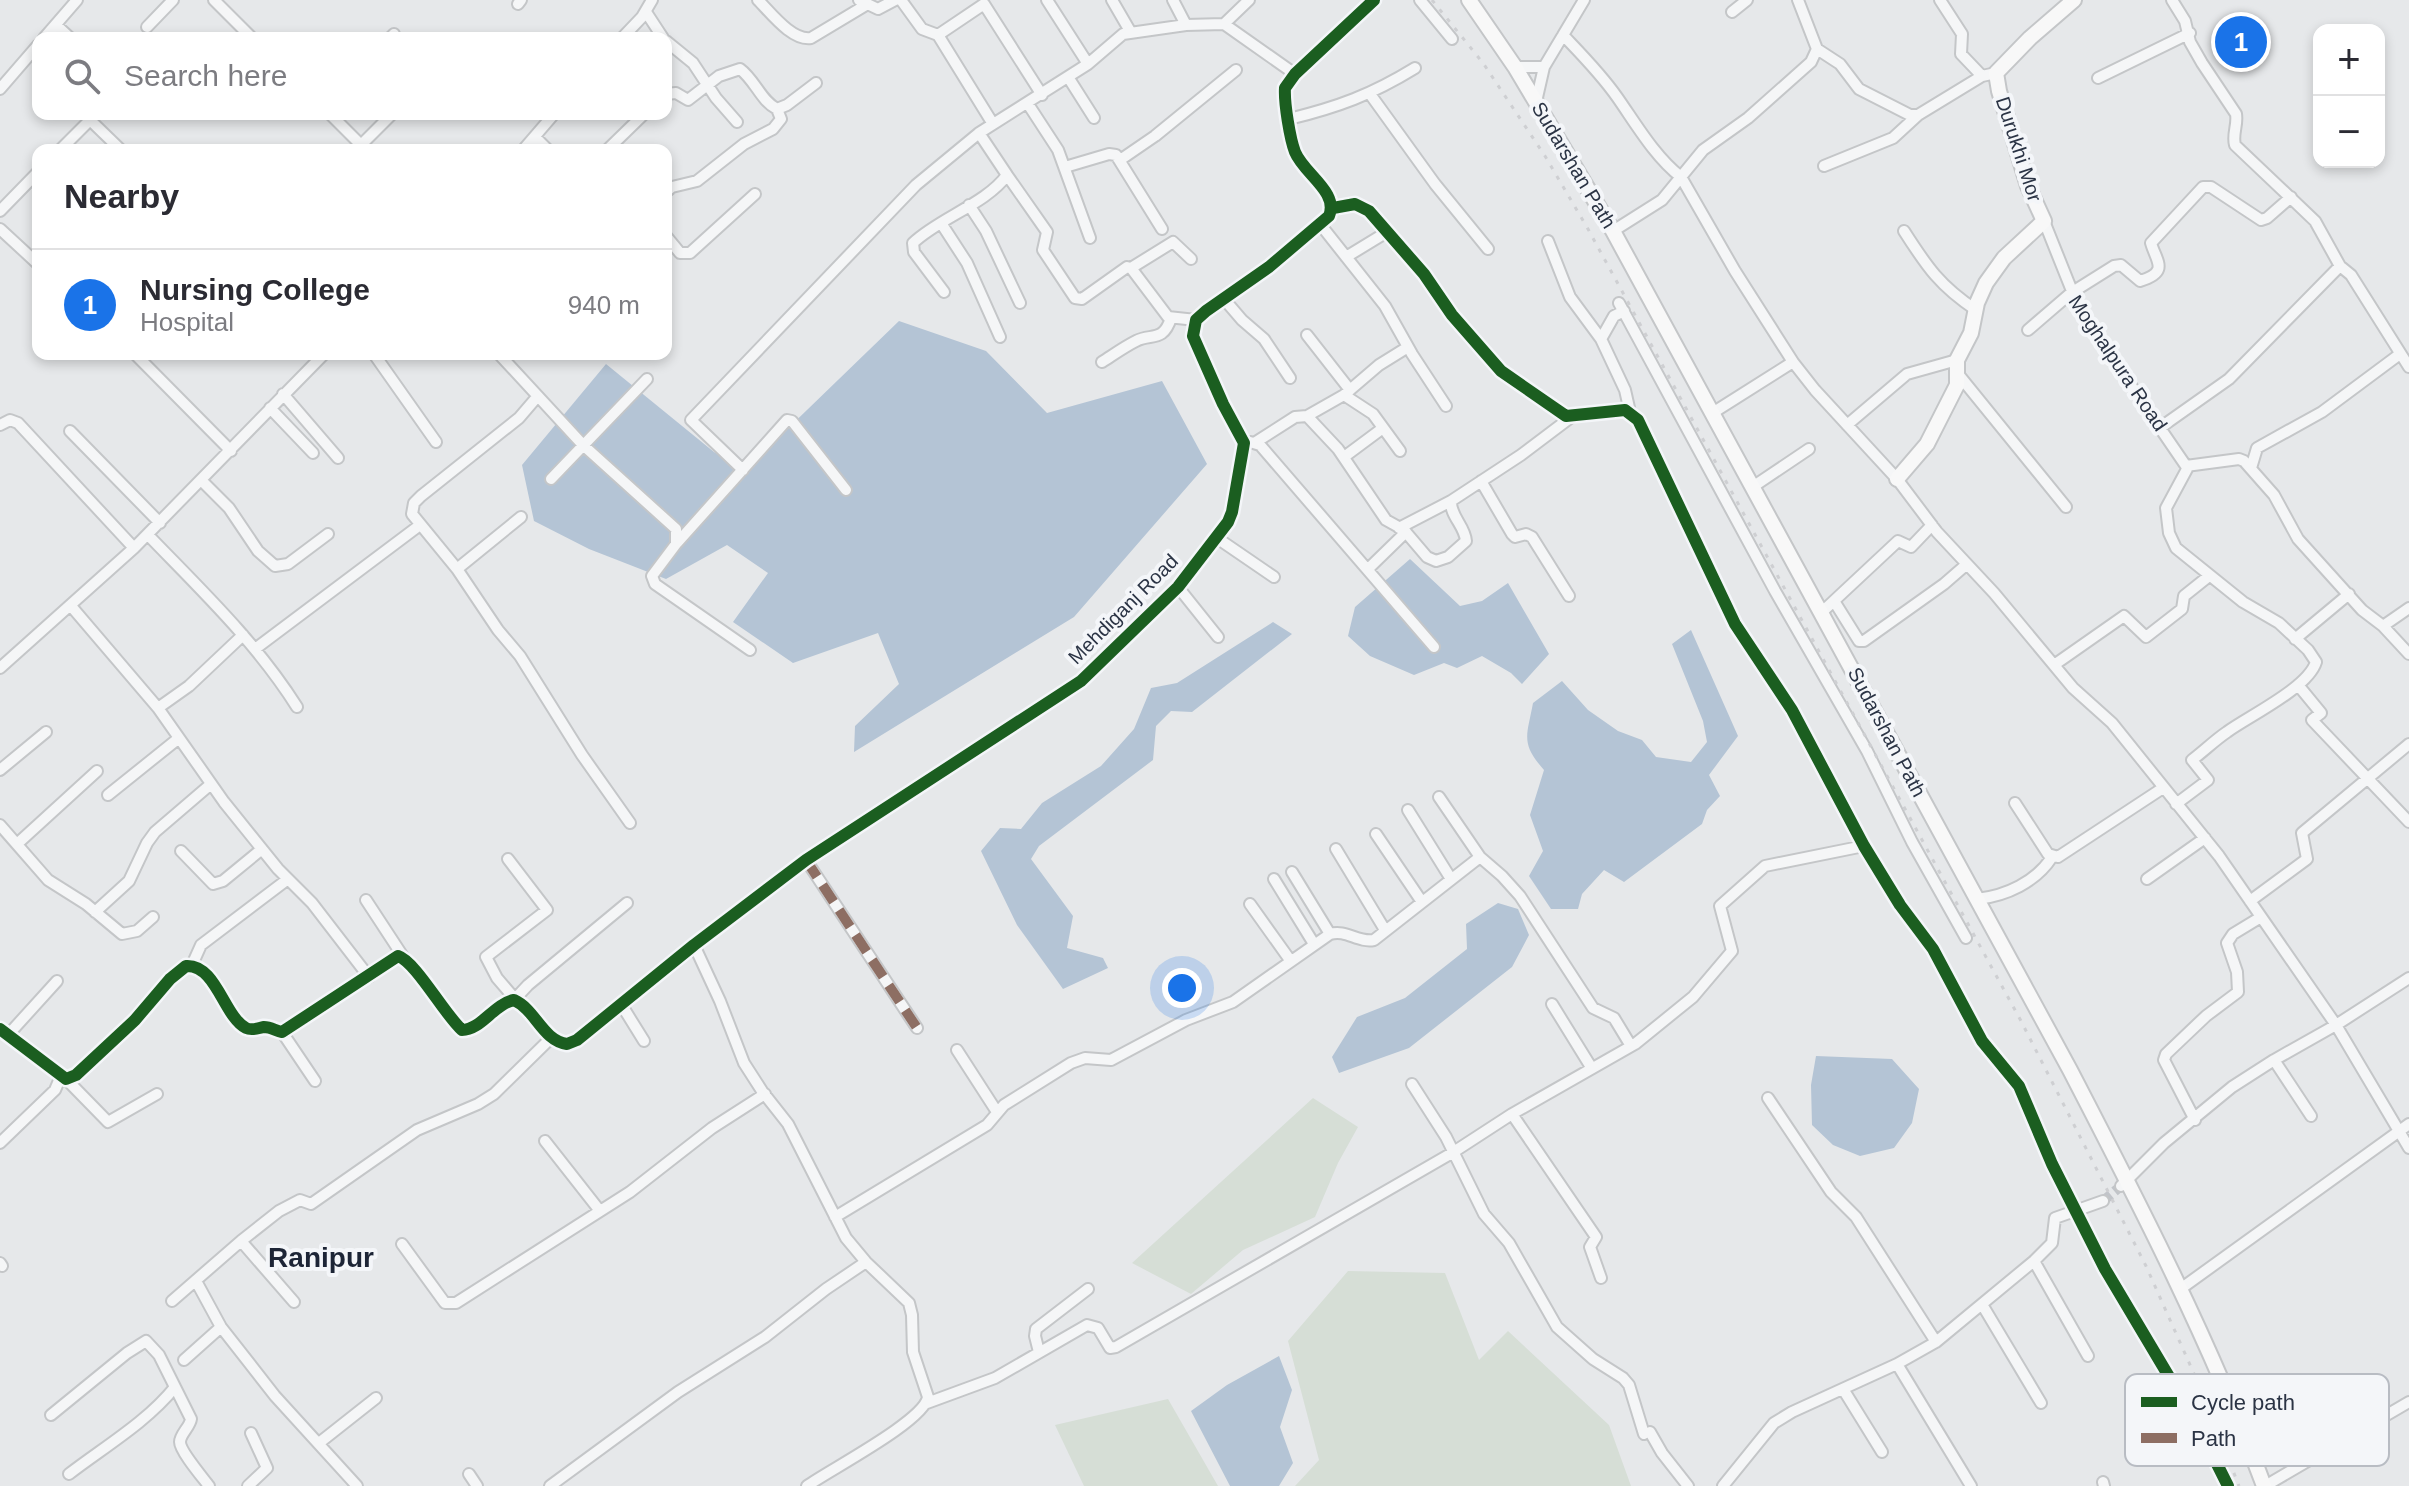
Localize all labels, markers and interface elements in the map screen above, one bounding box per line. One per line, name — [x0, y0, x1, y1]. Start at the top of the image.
pin: 1 — [2215, 12, 2267, 72]
map controls — [2313, 24, 2385, 168]
button: + — [2313, 24, 2385, 96]
search box — [32, 32, 672, 120]
icon: search — [60, 54, 104, 98]
text: Search here — [124, 59, 287, 92]
street label: Durukhi Mor — [1992, 94, 2046, 205]
button: − — [2313, 96, 2385, 168]
street label: Sudarshan Path — [1528, 98, 1620, 232]
text: Nearby — [64, 177, 179, 215]
text: Nursing College — [140, 273, 370, 306]
text: 1 — [83, 290, 97, 320]
text: 940 m — [568, 290, 640, 320]
street label: Moghalpura Road — [2064, 291, 2172, 435]
text: Hospital — [140, 307, 234, 337]
street label: Mehdiganj Road — [1064, 550, 1182, 668]
street label: Sudarshan Path — [1844, 664, 1930, 800]
your location — [1162, 968, 1202, 1008]
district label: Ranipur — [268, 1242, 374, 1273]
legend — [2125, 1374, 2389, 1466]
text: Cycle path — [2191, 1390, 2295, 1415]
text: Path — [2191, 1426, 2236, 1451]

